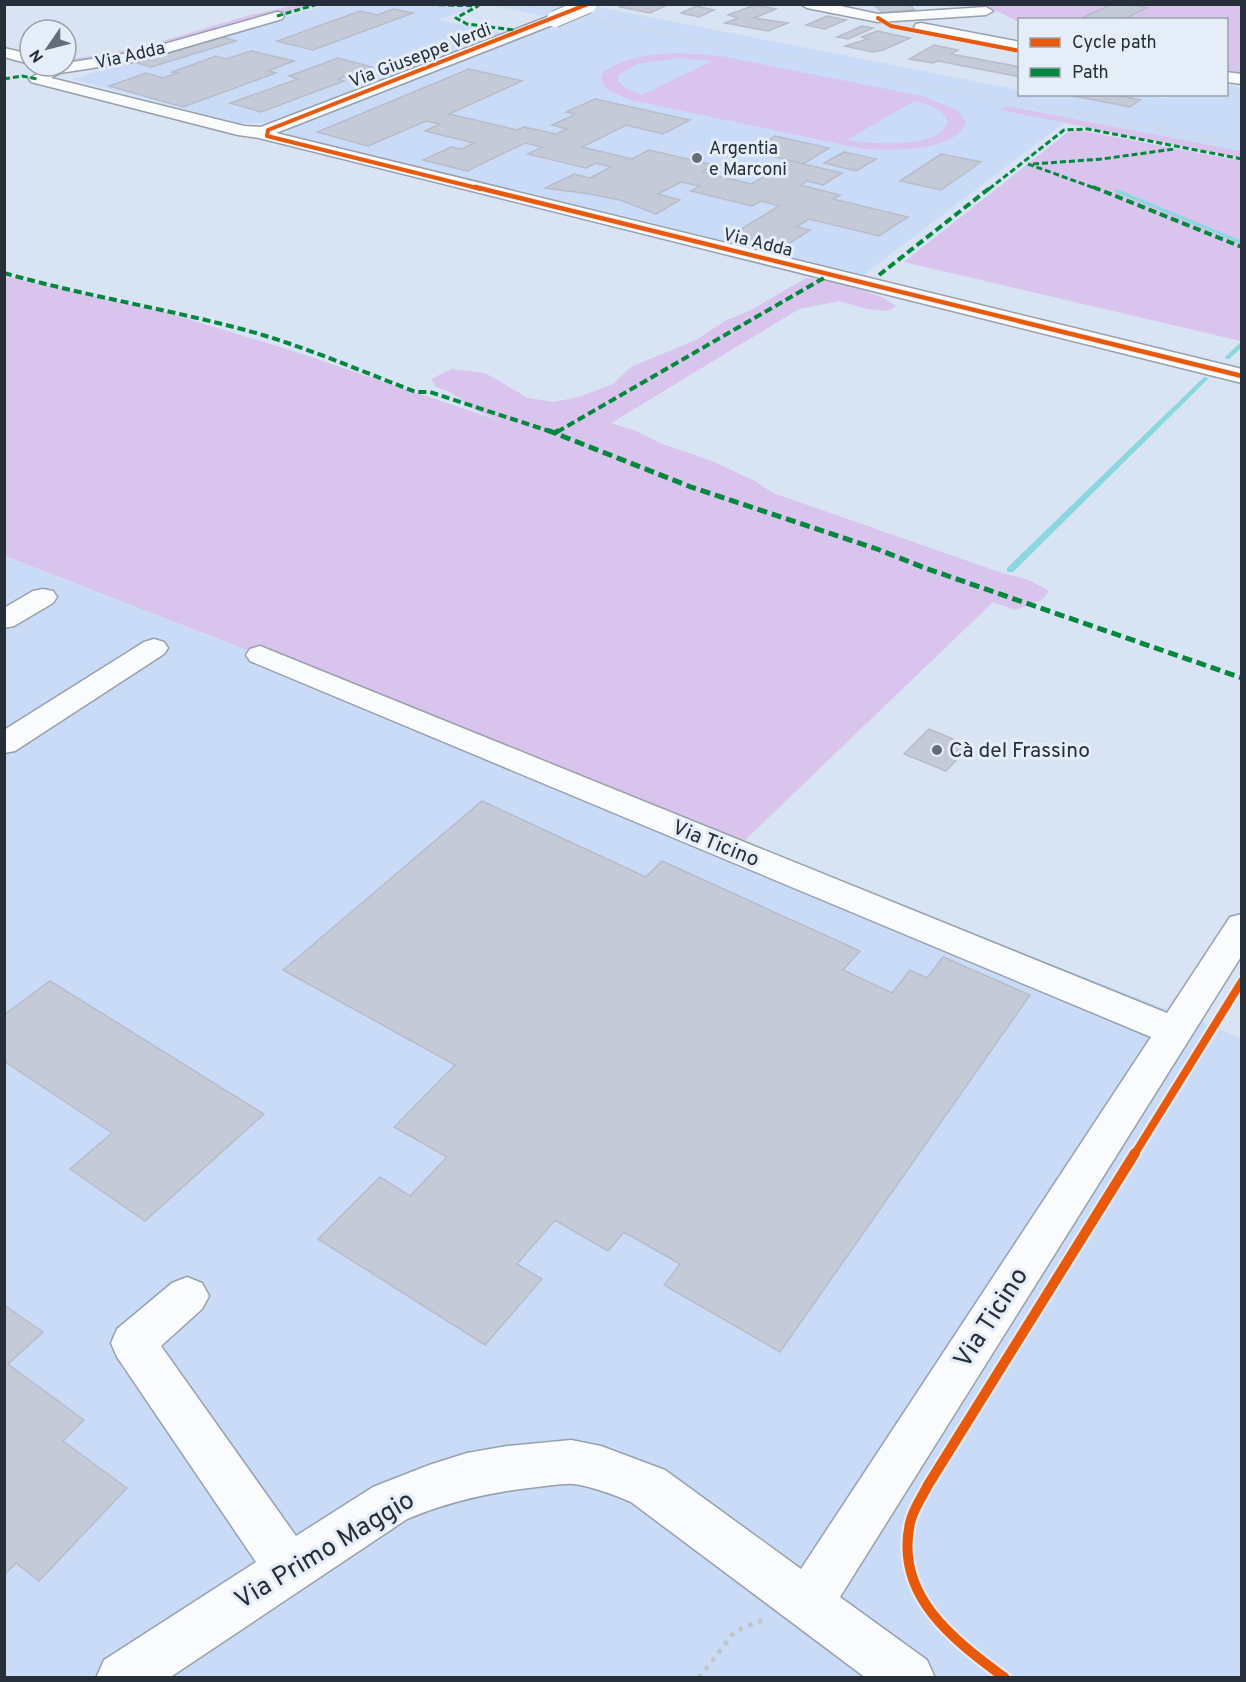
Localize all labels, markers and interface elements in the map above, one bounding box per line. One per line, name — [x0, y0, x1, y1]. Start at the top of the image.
north arrow — [18, 18, 78, 78]
legend — [1018, 18, 1228, 96]
street label: Via Giuseppe Verdi — [346, 19, 495, 94]
text: Cycle path — [1072, 32, 1157, 55]
street label: Via Adda — [93, 37, 168, 76]
text: N — [26, 45, 49, 66]
text: Path — [1072, 62, 1109, 85]
place label: Argentia e Marconi — [709, 138, 787, 182]
marker: Argentia e Marconi — [690, 151, 704, 165]
street label: Via Adda — [720, 224, 795, 263]
place label: Cà del Frassino — [949, 738, 1090, 765]
marker: Cà del Frassino — [930, 743, 944, 757]
street label: Via Ticino — [668, 815, 763, 874]
street label: Via Ticino — [947, 1262, 1037, 1375]
street label: Via Primo Maggio — [229, 1485, 421, 1618]

